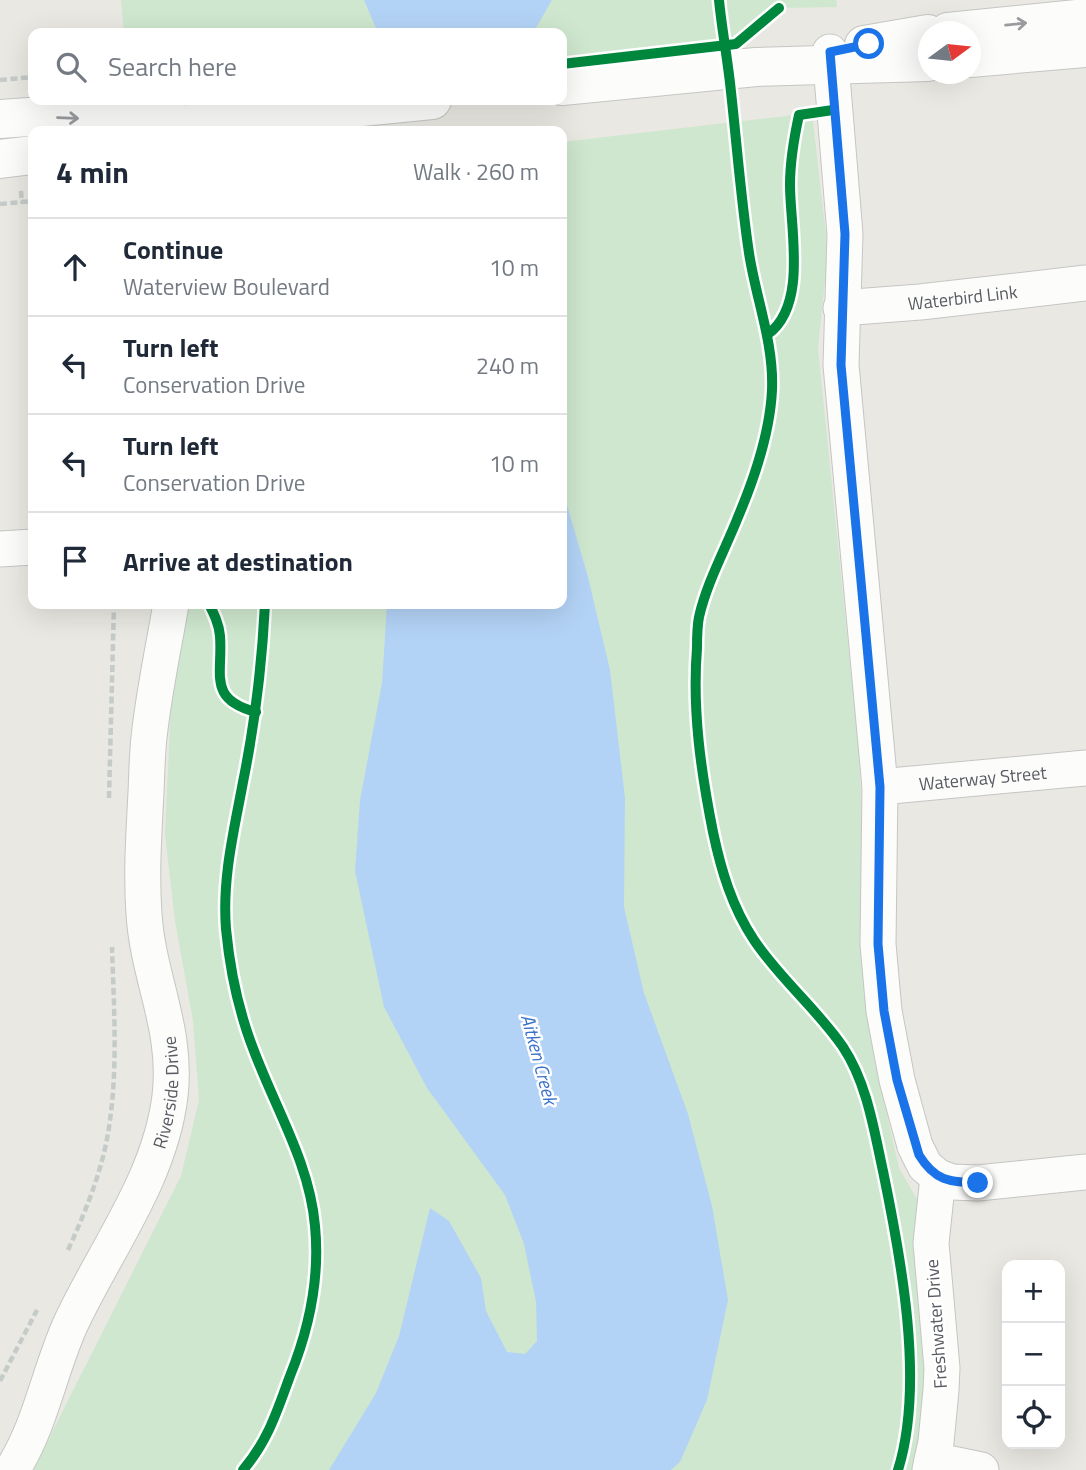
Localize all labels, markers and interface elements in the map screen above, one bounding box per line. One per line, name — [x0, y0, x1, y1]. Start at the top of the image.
one-way arrow — [1004, 18, 1027, 31]
north arrow — [918, 21, 981, 84]
search box — [28, 28, 567, 105]
route start — [853, 28, 884, 59]
text: Search here — [108, 47, 237, 86]
icon: search — [52, 48, 90, 86]
one-way arrow — [56, 111, 79, 124]
text: 4 min — [56, 149, 129, 195]
text: Walk · 260 m — [413, 154, 539, 189]
text: Continue — [123, 230, 223, 269]
icon: ahead — [56, 248, 94, 286]
text: 10 m — [489, 250, 539, 285]
text: Waterview Boulevard — [123, 269, 330, 304]
street label: Waterbird Link — [907, 277, 1019, 316]
text: Turn left — [123, 328, 218, 367]
icon: left — [56, 346, 94, 384]
text: 240 m — [476, 348, 539, 383]
text: Conservation Drive — [123, 367, 305, 402]
text: Turn left — [123, 426, 218, 465]
icon: left — [56, 444, 94, 482]
text: 10 m — [489, 446, 539, 481]
text: Conservation Drive — [123, 465, 305, 500]
icon: arrive — [56, 542, 94, 580]
text: Arrive at destination — [123, 542, 353, 581]
street label: Waterway Street — [918, 758, 1048, 797]
water label: Aitken Creek — [514, 1011, 567, 1110]
street label: Riverside Drive — [145, 1034, 185, 1152]
route end — [962, 1167, 993, 1198]
street label: Freshwater Drive — [918, 1258, 954, 1390]
map controls — [1002, 1260, 1065, 1449]
button: + — [1002, 1260, 1065, 1323]
button: − — [1002, 1323, 1065, 1386]
button: locate — [1002, 1386, 1065, 1449]

